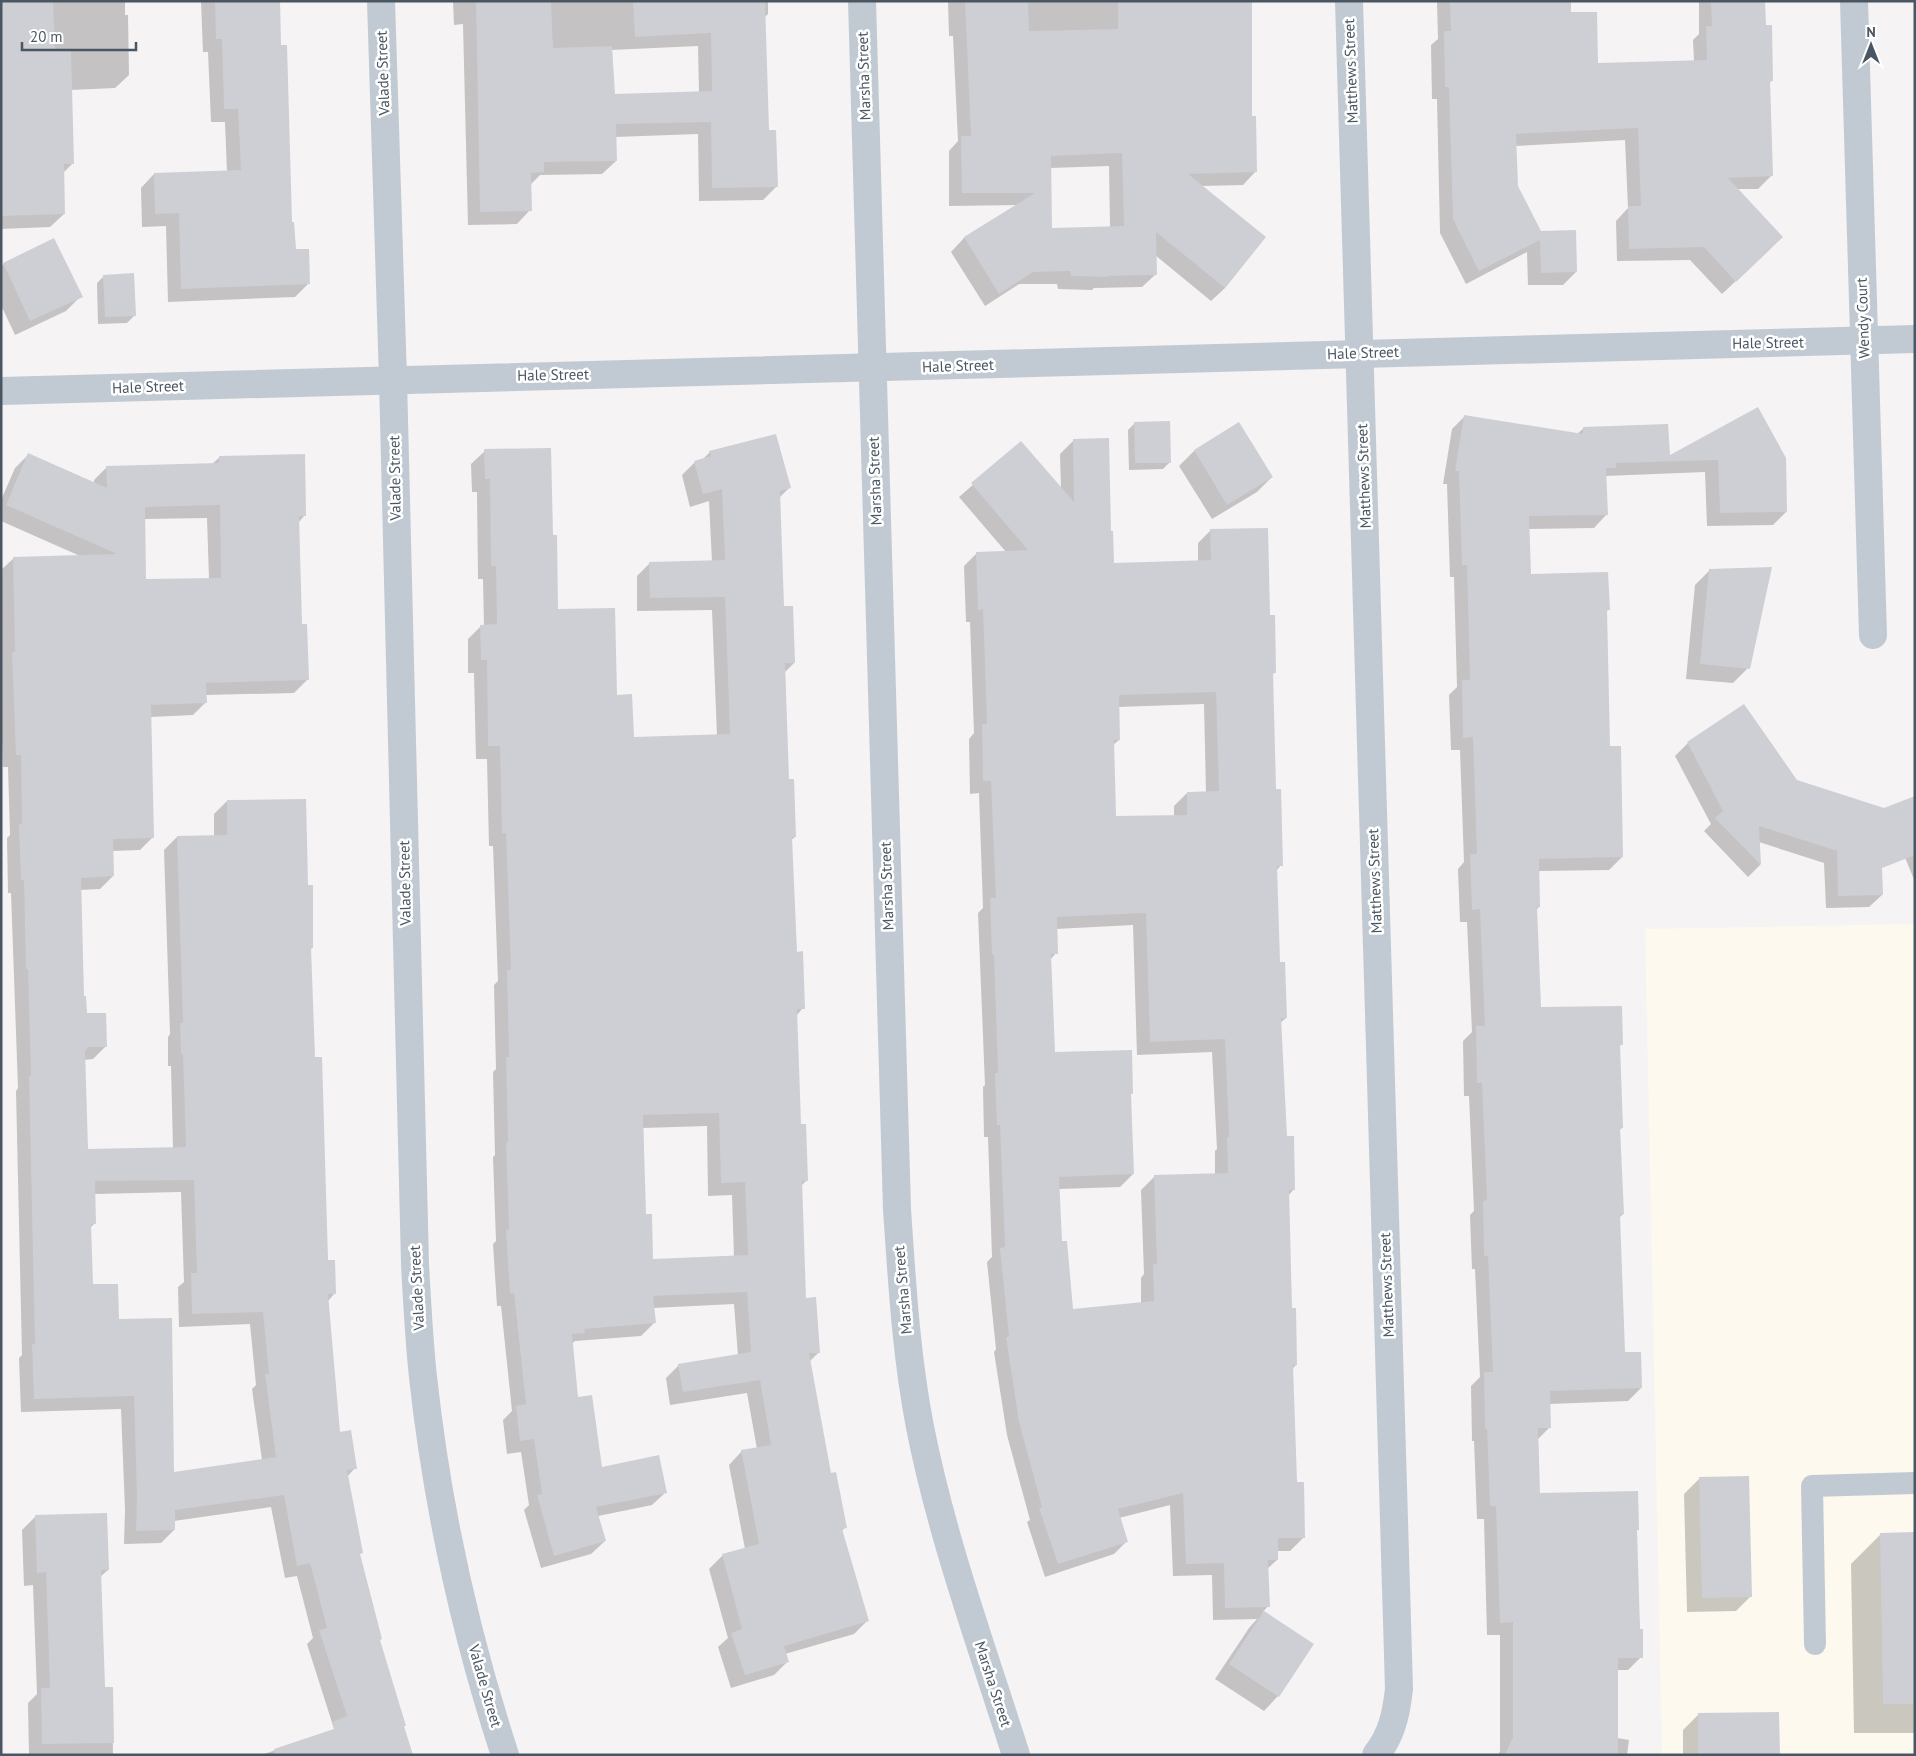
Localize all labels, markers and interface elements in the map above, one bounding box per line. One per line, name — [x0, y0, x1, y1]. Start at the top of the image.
street label: Matthews Street — [1339, 18, 1362, 124]
scale bar — [22, 20, 136, 52]
north arrow — [1846, 20, 1896, 70]
text: N — [1866, 23, 1876, 41]
text: 20 m — [30, 27, 63, 46]
street label: Valade Street — [372, 30, 394, 117]
street label: Marsha Street — [852, 31, 875, 121]
street label: Wendy Court — [1852, 277, 1873, 359]
street label: Hale Street — [1732, 332, 1804, 353]
street label: Hale Street — [1327, 342, 1399, 363]
street label: Hale Street — [922, 355, 994, 376]
street label: Hale Street — [517, 364, 589, 385]
street label: Hale Street — [112, 376, 184, 397]
street label: Matthews Street — [1352, 423, 1375, 529]
street label: Valade Street — [384, 435, 405, 522]
street label: Marsha Street — [863, 436, 886, 526]
street label: Matthews Street — [1363, 828, 1386, 934]
street label: Valade Street — [394, 840, 415, 927]
street label: Marsha Street — [875, 841, 898, 931]
street label: Matthews Street — [1375, 1232, 1398, 1338]
street label: Valade Street — [405, 1245, 428, 1332]
street label: Marsha Street — [889, 1245, 916, 1335]
street label: Marsha Street — [971, 1639, 1016, 1729]
street label: Valade Street — [464, 1641, 506, 1729]

